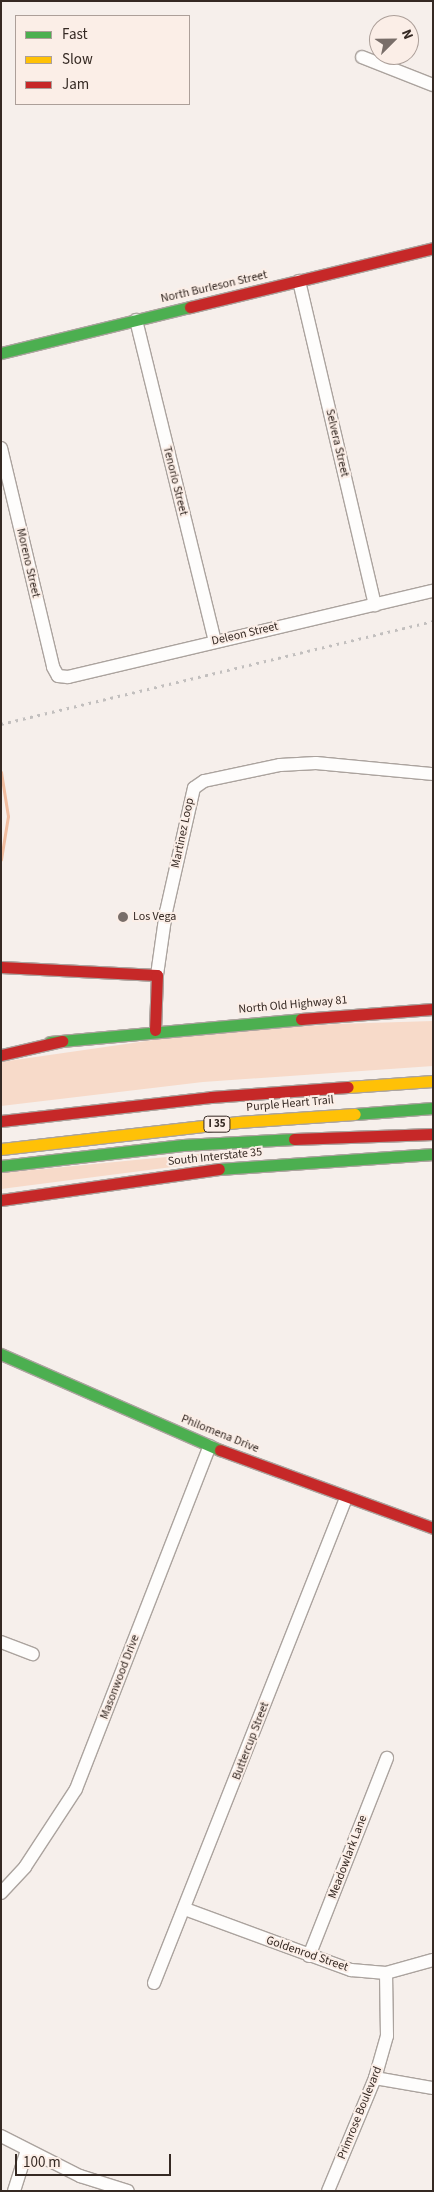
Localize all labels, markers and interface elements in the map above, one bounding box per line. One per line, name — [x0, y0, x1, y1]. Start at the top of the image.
legend — [15, 15, 190, 105]
north arrow — [369, 15, 419, 65]
text: Fast — [62, 24, 88, 45]
text: N — [396, 26, 418, 43]
text: Slow — [62, 49, 93, 70]
text: Jam — [62, 74, 89, 95]
street label: North Burleson Street — [159, 268, 269, 306]
street label: Selvera Street — [322, 408, 352, 478]
street label: Tenorio Street — [159, 445, 191, 517]
street label: Moreno Street — [13, 527, 43, 599]
street label: Deleon Street — [210, 619, 280, 649]
street label: Martinez Loop — [169, 797, 197, 869]
place label: Los Vega — [133, 910, 176, 924]
marker: Los Vega — [117, 911, 129, 923]
street label: North Old Highway 81 — [238, 993, 348, 1017]
street label: Purple Heart Trail — [246, 1093, 334, 1115]
road number: I 35 — [203, 1116, 231, 1132]
street label: South Interstate 35 — [167, 1145, 263, 1169]
street label: Philomena Drive — [179, 1412, 261, 1456]
street label: Masonwood Drive — [97, 1633, 143, 1721]
street label: Buttercup Street — [230, 1700, 272, 1782]
street label: Meadowlark Lane — [325, 1813, 371, 1901]
street label: Goldenrod Street — [264, 1933, 350, 1975]
street label: Primrose Boulevard — [335, 2064, 385, 2162]
scale bar — [18, 2144, 174, 2176]
text: 100 m — [23, 2152, 61, 2173]

